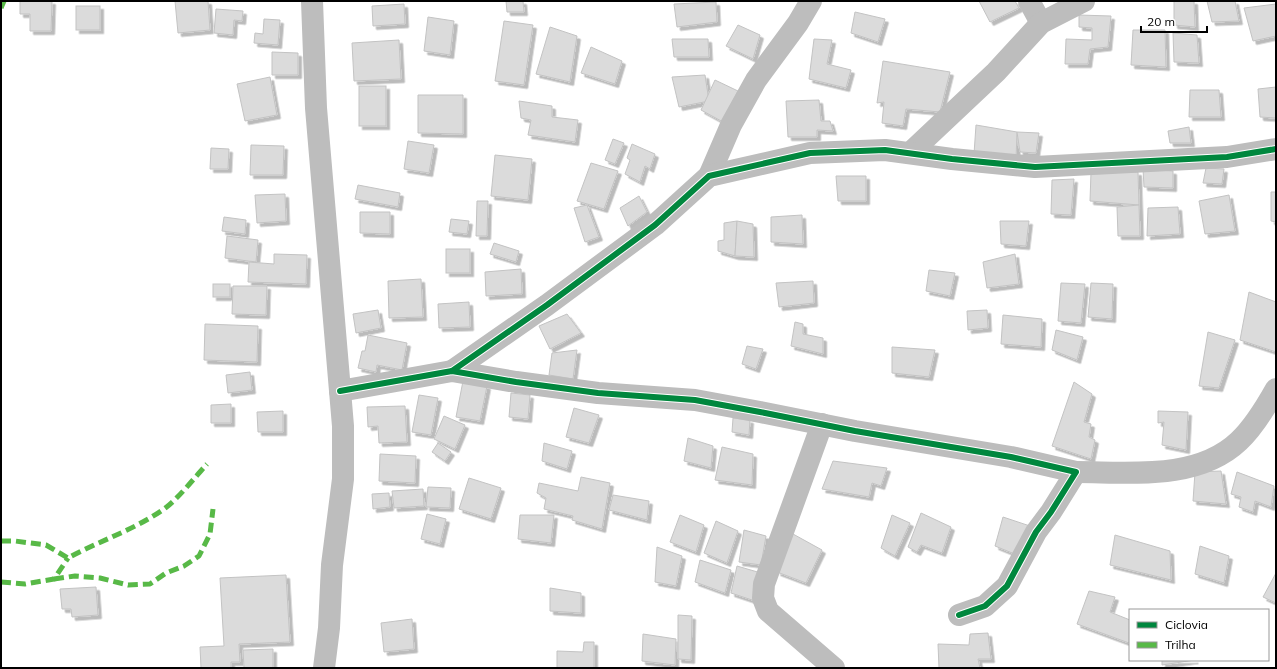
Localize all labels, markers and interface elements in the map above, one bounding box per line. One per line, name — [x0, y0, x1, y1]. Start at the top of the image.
scale bar — [1141, 8, 1207, 34]
text: 20 m — [1147, 14, 1175, 29]
legend — [1129, 609, 1269, 661]
text: Ciclovia — [1165, 617, 1208, 632]
text: Trilha — [1165, 637, 1196, 652]

